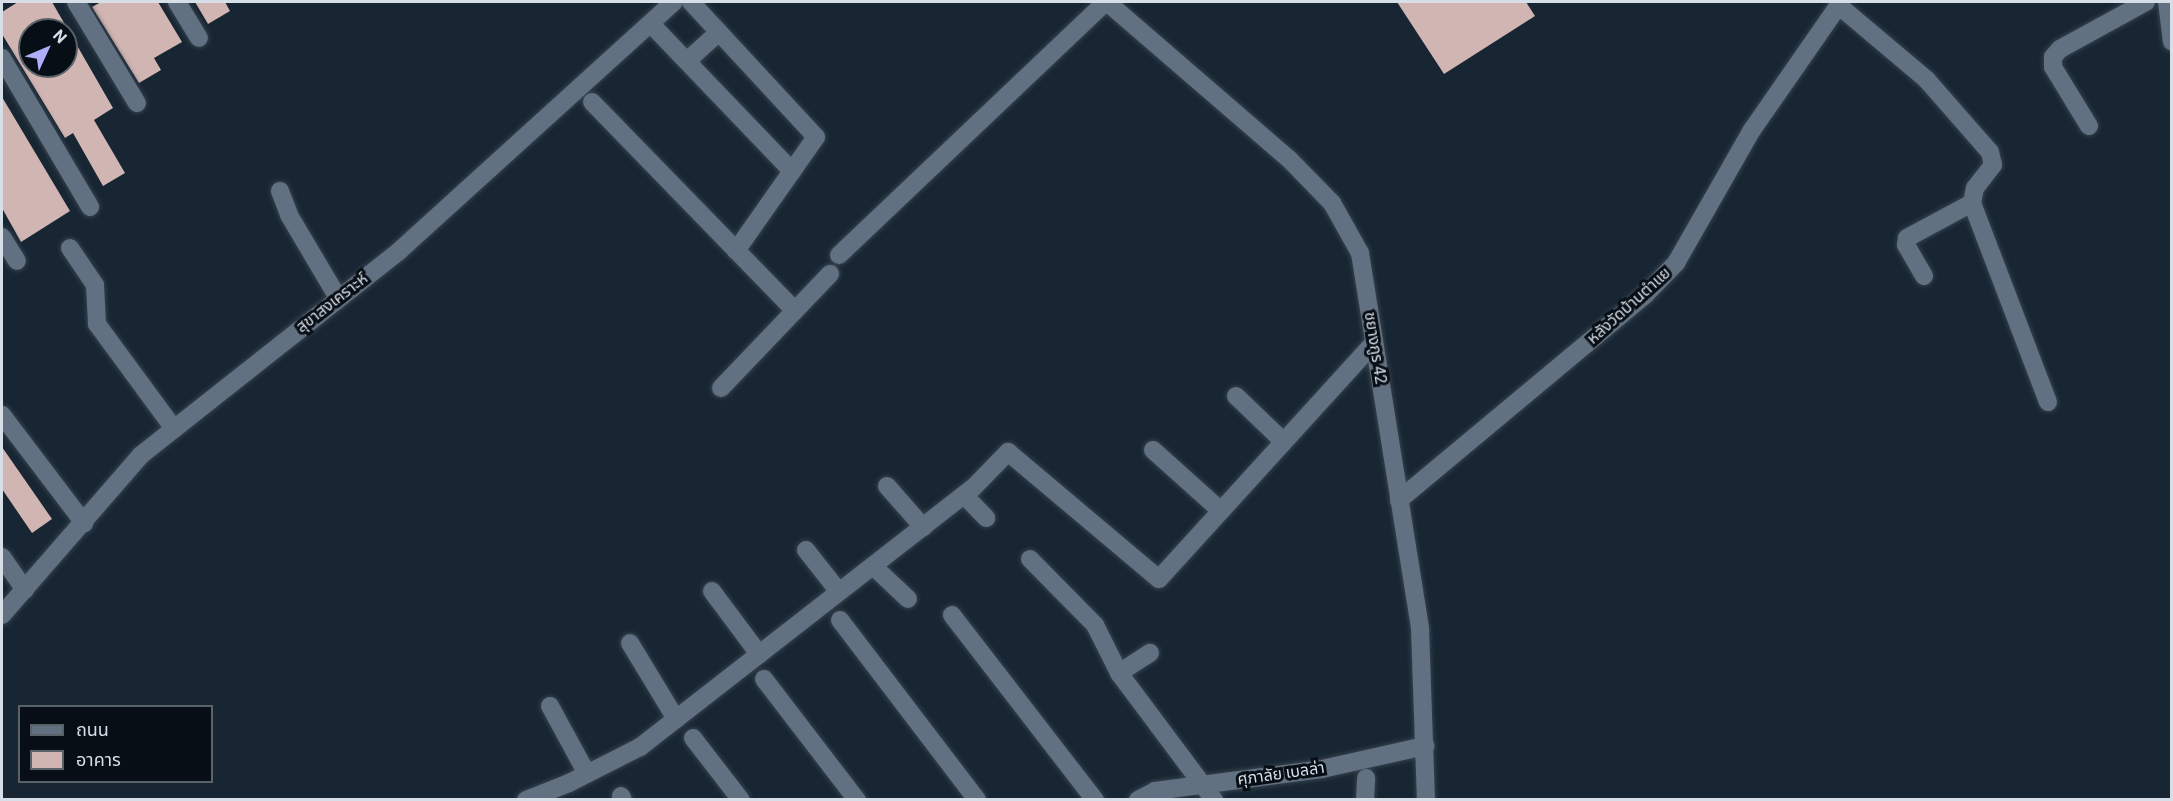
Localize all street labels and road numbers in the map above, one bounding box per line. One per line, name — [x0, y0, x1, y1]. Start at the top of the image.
street label: หลังวัดบ้านตำแย — [1583, 264, 1675, 348]
street label: สุขาสงเคราะห์ — [292, 269, 372, 337]
street label: ชยางกูร 42 — [1360, 311, 1390, 385]
street label: ศุภาลัย เบลล่า — [1236, 758, 1326, 790]

